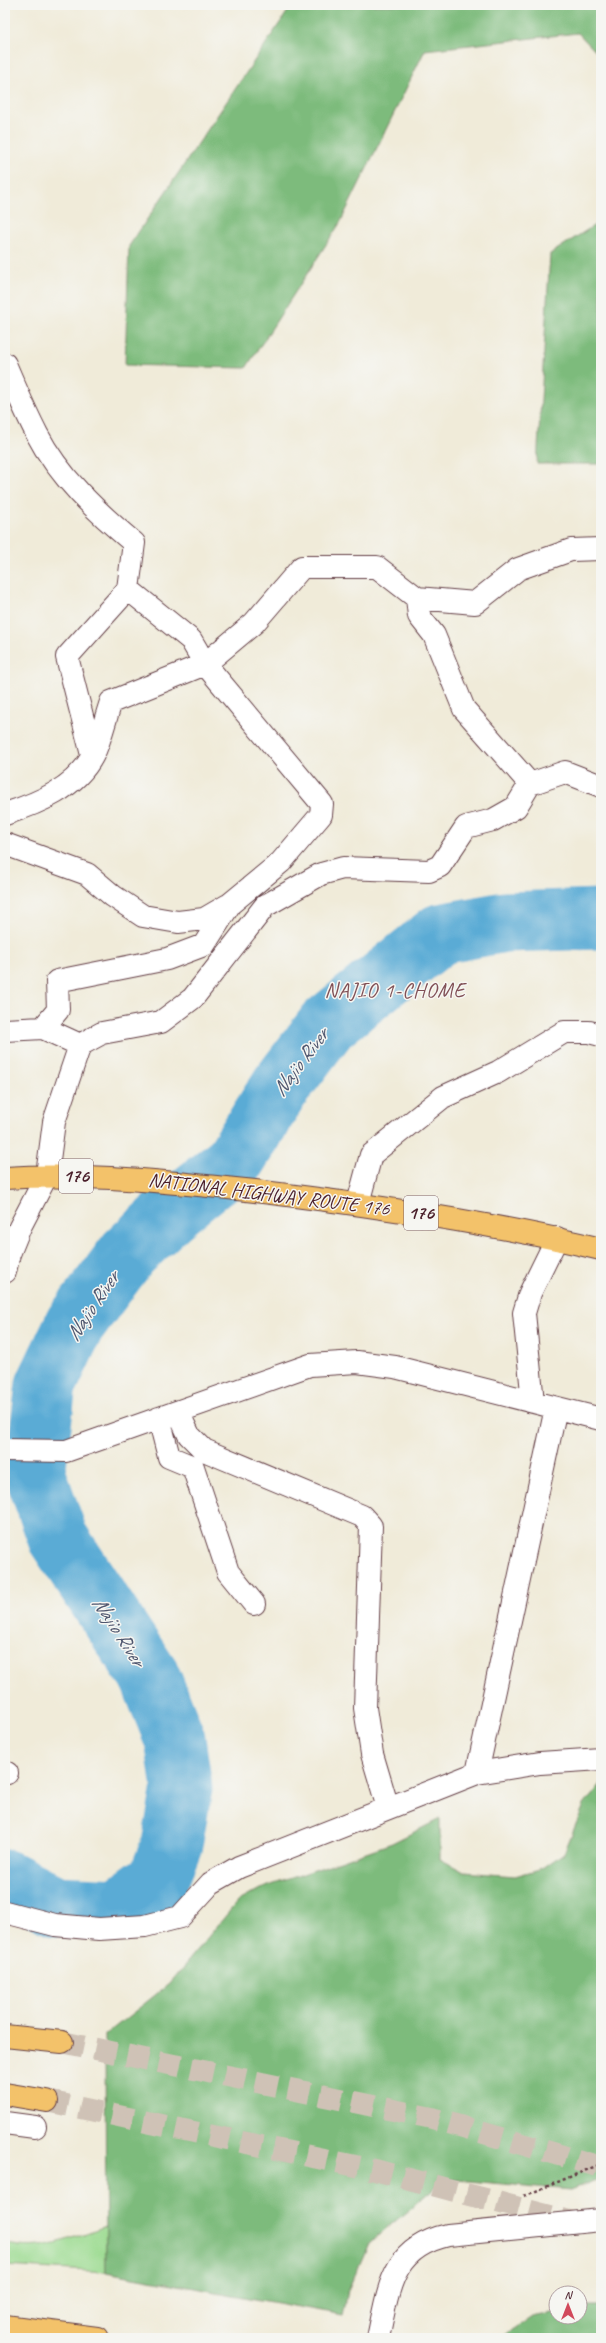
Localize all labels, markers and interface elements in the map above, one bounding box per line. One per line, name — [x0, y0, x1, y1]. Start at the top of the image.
district label: NAJIO 1-CHOME — [324, 977, 467, 1003]
water label: Najio River — [266, 1020, 336, 1101]
road number: 176 — [59, 1159, 93, 1193]
street label: NATIONAL HIGHWAY ROUTE 176 — [147, 1167, 392, 1221]
road number: 176 — [404, 1196, 438, 1230]
water label: Najio River — [59, 1263, 127, 1346]
water label: Najio River — [87, 1591, 153, 1674]
north arrow — [548, 2285, 588, 2325]
text: N — [565, 2288, 574, 2302]

